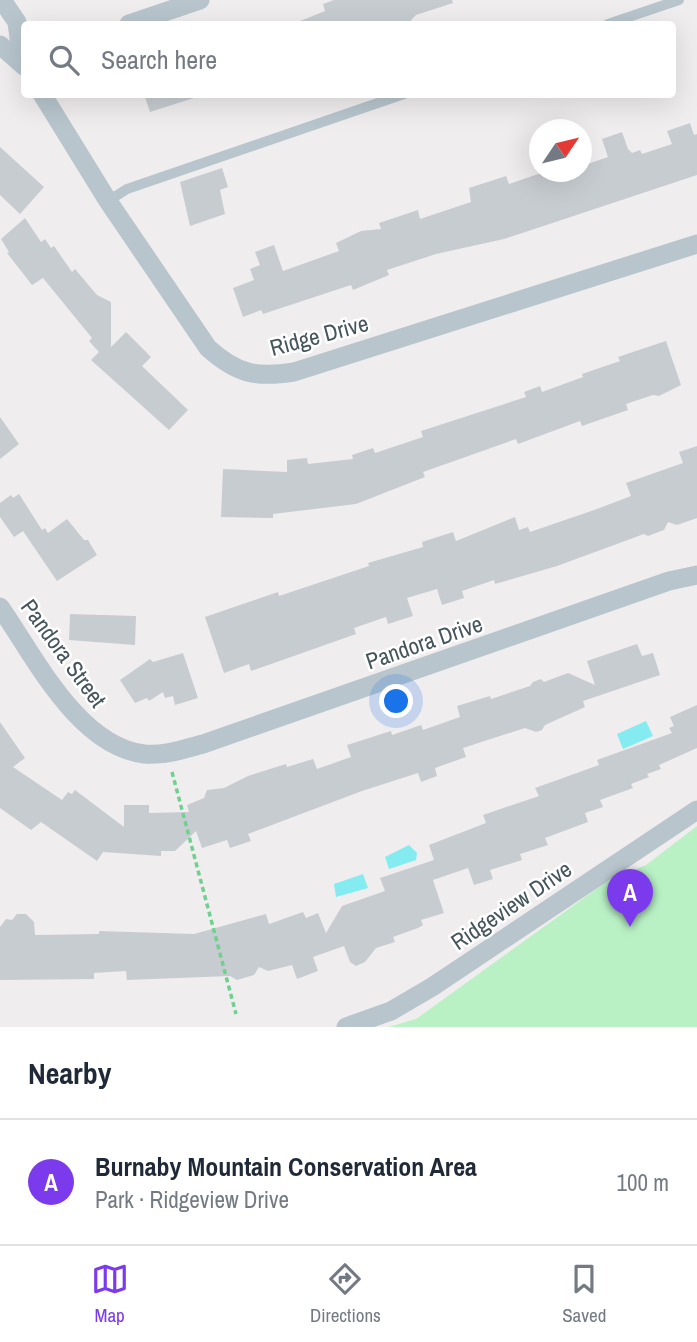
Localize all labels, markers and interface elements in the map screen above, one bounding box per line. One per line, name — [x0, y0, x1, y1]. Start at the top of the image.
search box — [21, 21, 676, 98]
icon: search — [45, 41, 83, 79]
text: Search here — [101, 42, 217, 77]
north arrow — [529, 119, 592, 182]
street label: Ridge Drive — [266, 307, 372, 363]
street label: Pandora Street — [14, 593, 114, 713]
street label: Pandora Drive — [361, 608, 487, 676]
your location — [379, 684, 413, 718]
street label: Ridgeview Drive — [445, 853, 577, 957]
pin: A — [607, 869, 653, 927]
text: Nearby — [28, 1053, 111, 1093]
text: Burnaby Mountain Conservation Area — [95, 1149, 477, 1184]
text: A — [44, 1167, 58, 1198]
text: 100 m — [617, 1167, 669, 1198]
text: Park · Ridgeview Drive — [95, 1184, 289, 1215]
tab: Map — [91, 1260, 129, 1328]
tab: Directions — [310, 1260, 381, 1328]
tab: Saved — [562, 1260, 606, 1328]

